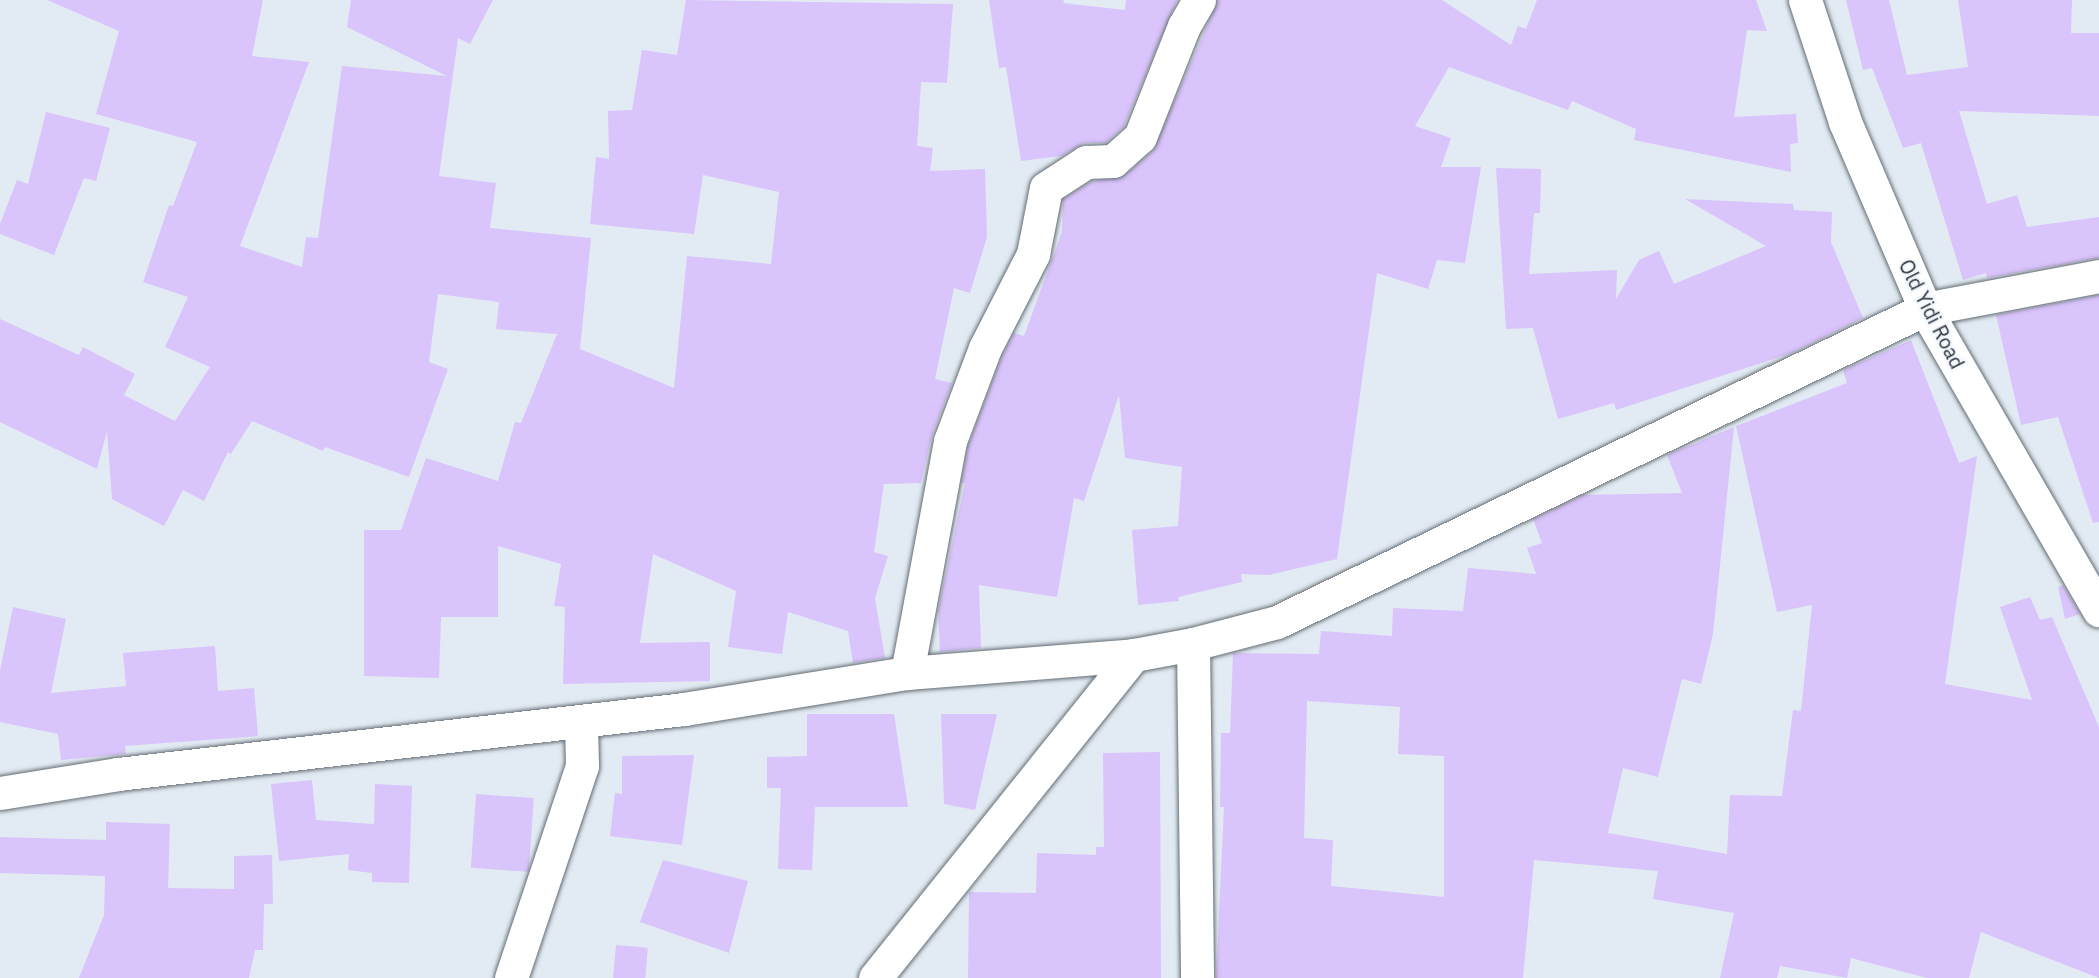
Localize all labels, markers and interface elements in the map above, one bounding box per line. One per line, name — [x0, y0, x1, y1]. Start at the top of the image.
street label: Old Yidi Road — [1894, 255, 1970, 373]

